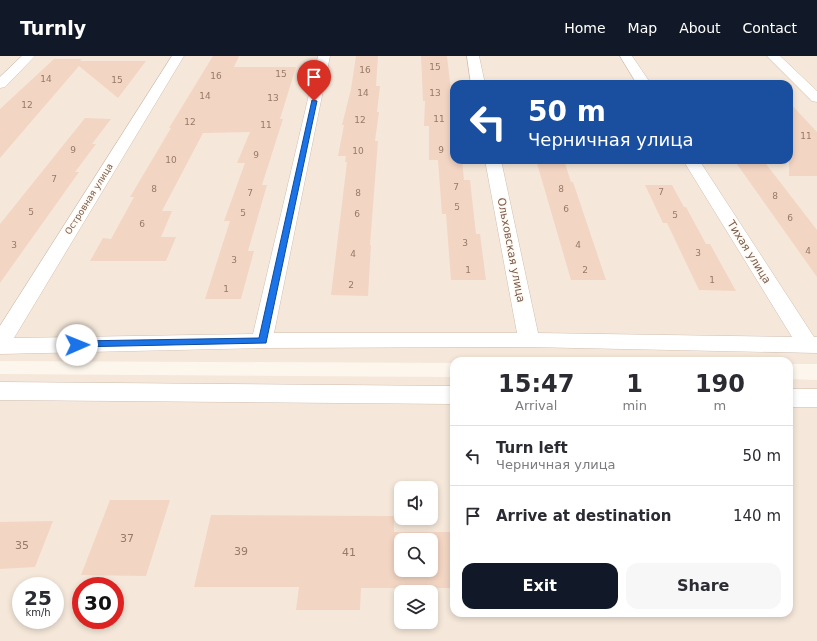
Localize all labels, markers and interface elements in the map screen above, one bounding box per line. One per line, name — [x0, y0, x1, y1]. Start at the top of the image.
text: Turnly — [20, 17, 86, 39]
text: Home — [564, 20, 606, 36]
text: Map — [628, 20, 657, 36]
text: About — [679, 20, 721, 36]
text: Contact — [743, 20, 797, 36]
pin — [297, 60, 331, 101]
house number: 15 — [429, 62, 441, 72]
house number: 16 — [359, 65, 371, 75]
icon: arrive — [303, 66, 325, 88]
house number: 15 — [275, 69, 287, 79]
house number: 16 — [210, 71, 222, 81]
house number: 14 — [40, 74, 52, 84]
house number: 15 — [111, 75, 123, 85]
house number: 14 — [357, 88, 369, 98]
house number: 13 — [429, 88, 441, 98]
house number: 14 — [199, 91, 211, 101]
house number: 13 — [267, 93, 279, 103]
text: 50 m — [528, 95, 606, 128]
icon: left — [462, 96, 514, 148]
house number: 12 — [21, 100, 33, 110]
house number: 11 — [433, 114, 445, 124]
house number: 12 — [354, 115, 366, 125]
house number: 12 — [184, 117, 196, 127]
house number: 11 — [260, 120, 272, 130]
text: Черничная улица — [528, 129, 693, 150]
house number: 11 — [800, 131, 812, 141]
house number: 9 — [70, 145, 76, 155]
house number: 9 — [438, 145, 444, 155]
house number: 10 — [352, 146, 364, 156]
house number: 9 — [253, 150, 259, 160]
house number: 10 — [165, 155, 177, 165]
street label: Островная улица — [63, 162, 115, 236]
house number: 7 — [51, 174, 57, 184]
house number: 7 — [453, 182, 459, 192]
house number: 8 — [151, 184, 157, 194]
house number: 8 — [558, 184, 564, 194]
house number: 7 — [658, 187, 664, 197]
house number: 7 — [247, 188, 253, 198]
house number: 8 — [355, 188, 361, 198]
house number: 8 — [772, 191, 778, 201]
street label: Ольховская улица — [494, 197, 528, 303]
house number: 5 — [454, 202, 460, 212]
house number: 6 — [563, 204, 569, 214]
house number: 5 — [28, 207, 34, 217]
house number: 5 — [240, 208, 246, 218]
house number: 6 — [354, 209, 360, 219]
house number: 5 — [672, 210, 678, 220]
house number: 6 — [787, 213, 793, 223]
street label: Тихая улица — [724, 217, 774, 286]
house number: 6 — [139, 219, 145, 229]
house number: 3 — [462, 238, 468, 248]
house number: 3 — [11, 240, 17, 250]
house number: 4 — [575, 240, 581, 250]
house number: 4 — [805, 246, 811, 256]
house number: 3 — [695, 248, 701, 258]
house number: 4 — [350, 249, 356, 259]
house number: 3 — [231, 255, 237, 265]
house number: 1 — [465, 265, 471, 275]
house number: 2 — [582, 265, 588, 275]
house number: 1 — [709, 275, 715, 285]
house number: 2 — [348, 280, 354, 290]
house number: 1 — [223, 284, 229, 294]
position arrow — [56, 324, 98, 366]
text: 15:47 — [498, 370, 574, 398]
text: 1 — [626, 370, 643, 398]
text: 190 — [695, 370, 745, 398]
text: Arrival — [515, 398, 557, 413]
text: min — [622, 398, 647, 413]
text: m — [714, 398, 726, 413]
text: Turn left — [496, 439, 568, 457]
icon: left — [462, 445, 484, 467]
text: 50 m — [743, 447, 781, 465]
text: Черничная улица — [496, 457, 615, 472]
map controls — [394, 481, 438, 629]
button: sound — [394, 481, 438, 525]
icon: arrive — [462, 505, 484, 527]
text: Arrive at destination — [496, 507, 671, 525]
text: 140 m — [733, 507, 781, 525]
house number: 37 — [120, 532, 134, 545]
button: search — [394, 533, 438, 577]
house number: 35 — [15, 539, 29, 552]
house number: 39 — [234, 545, 248, 558]
house number: 41 — [342, 546, 356, 559]
button: Exit — [462, 563, 618, 609]
button: Share — [626, 563, 781, 609]
speed limit sign: 30 — [72, 577, 124, 629]
button: layers — [394, 585, 438, 629]
text: 25 — [24, 586, 52, 610]
text: km/h — [25, 607, 51, 618]

